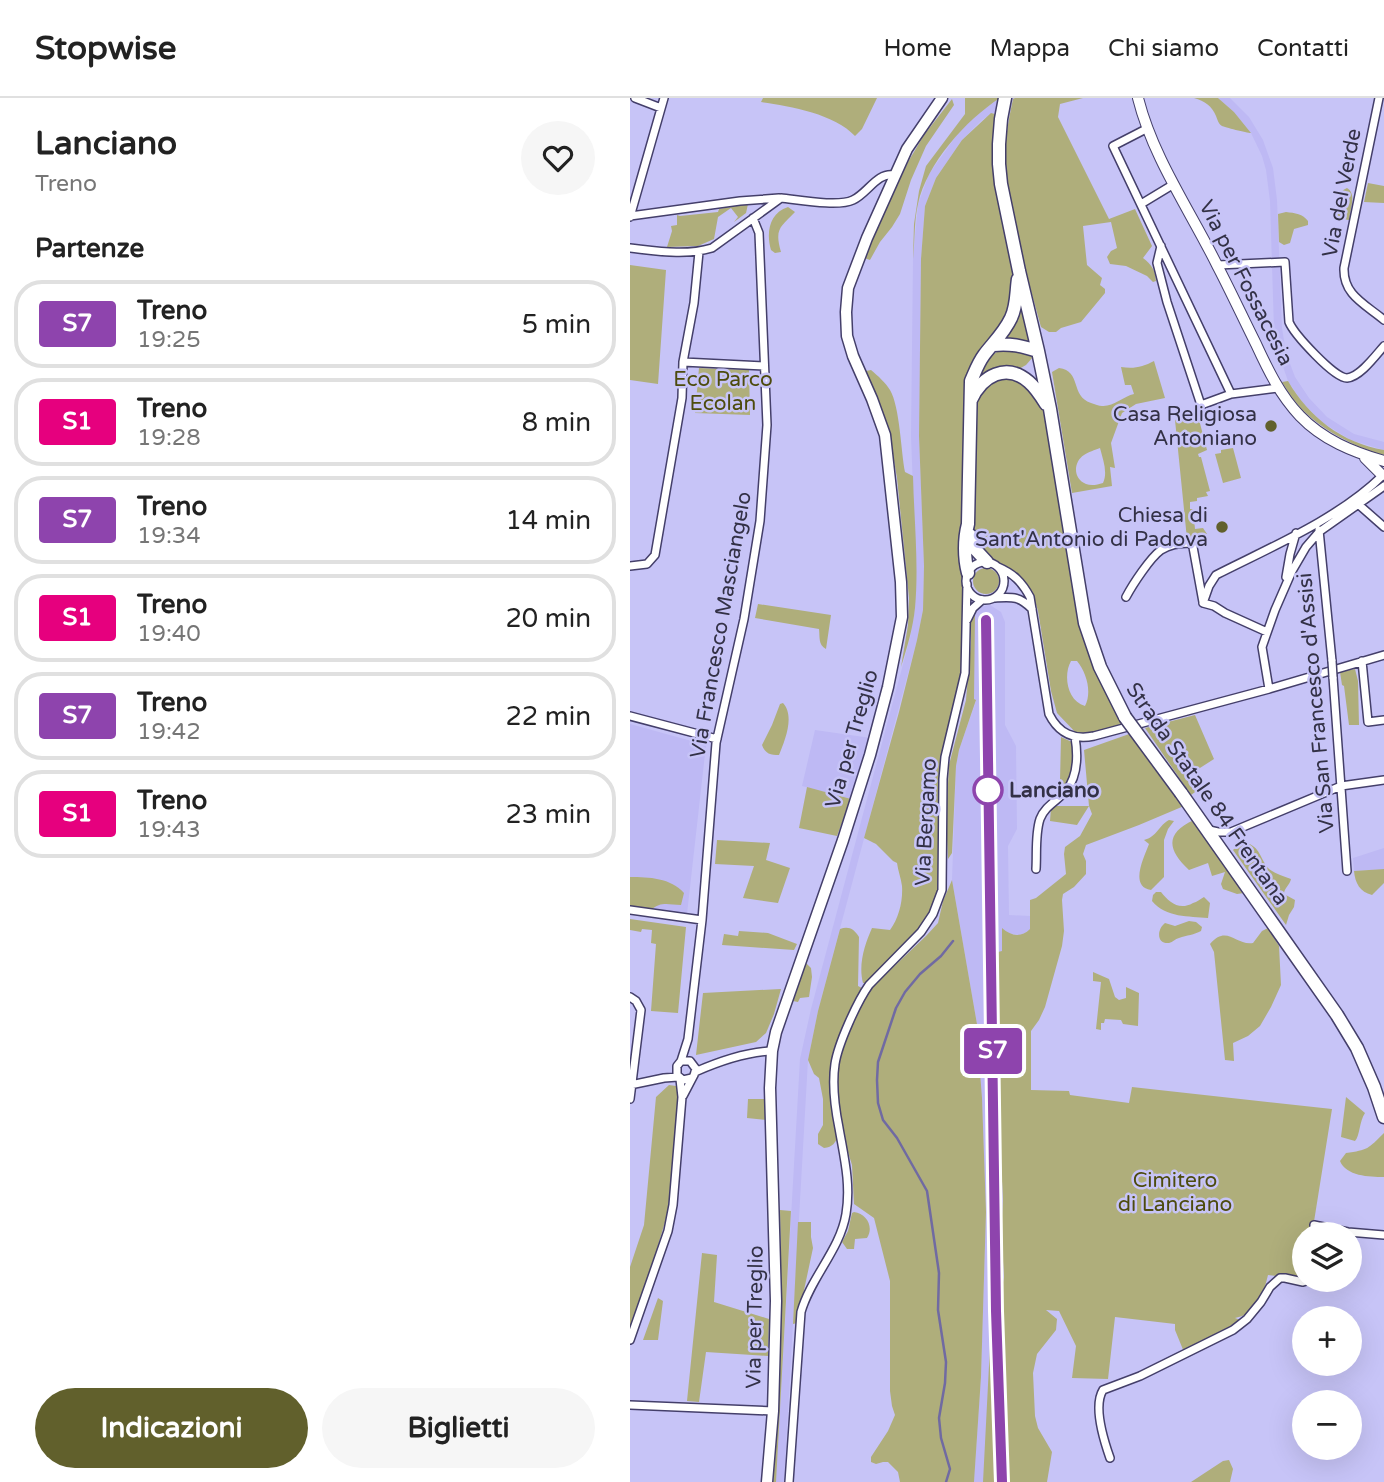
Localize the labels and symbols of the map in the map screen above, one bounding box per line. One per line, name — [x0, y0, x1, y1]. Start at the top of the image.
street label: Via del Verde — [1317, 126, 1367, 260]
street label: Via per Fossacesia — [1193, 196, 1299, 370]
park label: Eco Parco Ecolan — [673, 367, 773, 416]
place label: Casa Religiosa Antoniano — [1113, 402, 1257, 451]
marker: Casa Religiosa Antoniano — [1263, 418, 1279, 434]
street label: Via Francesco Masciangelo — [685, 490, 757, 760]
place label: Chiesa di Sant'Antonio di Padova — [975, 503, 1208, 552]
marker: Chiesa di Sant'Antonio di Padova — [1214, 519, 1230, 535]
street label: Via San Francesco d'Assisi — [1292, 572, 1340, 834]
street label: Via per Treglio — [820, 667, 884, 811]
street label: Strada Statale 84 Frentana — [1121, 678, 1293, 910]
street label: Via Bergamo — [910, 757, 942, 887]
marker: Lanciano — [973, 775, 1003, 805]
place label: Lanciano — [1009, 778, 1100, 803]
line badge: S7 — [962, 1028, 1024, 1074]
park label: Cimitero di Lanciano — [1118, 1168, 1232, 1217]
street label: Via per Treglio — [741, 1245, 769, 1389]

